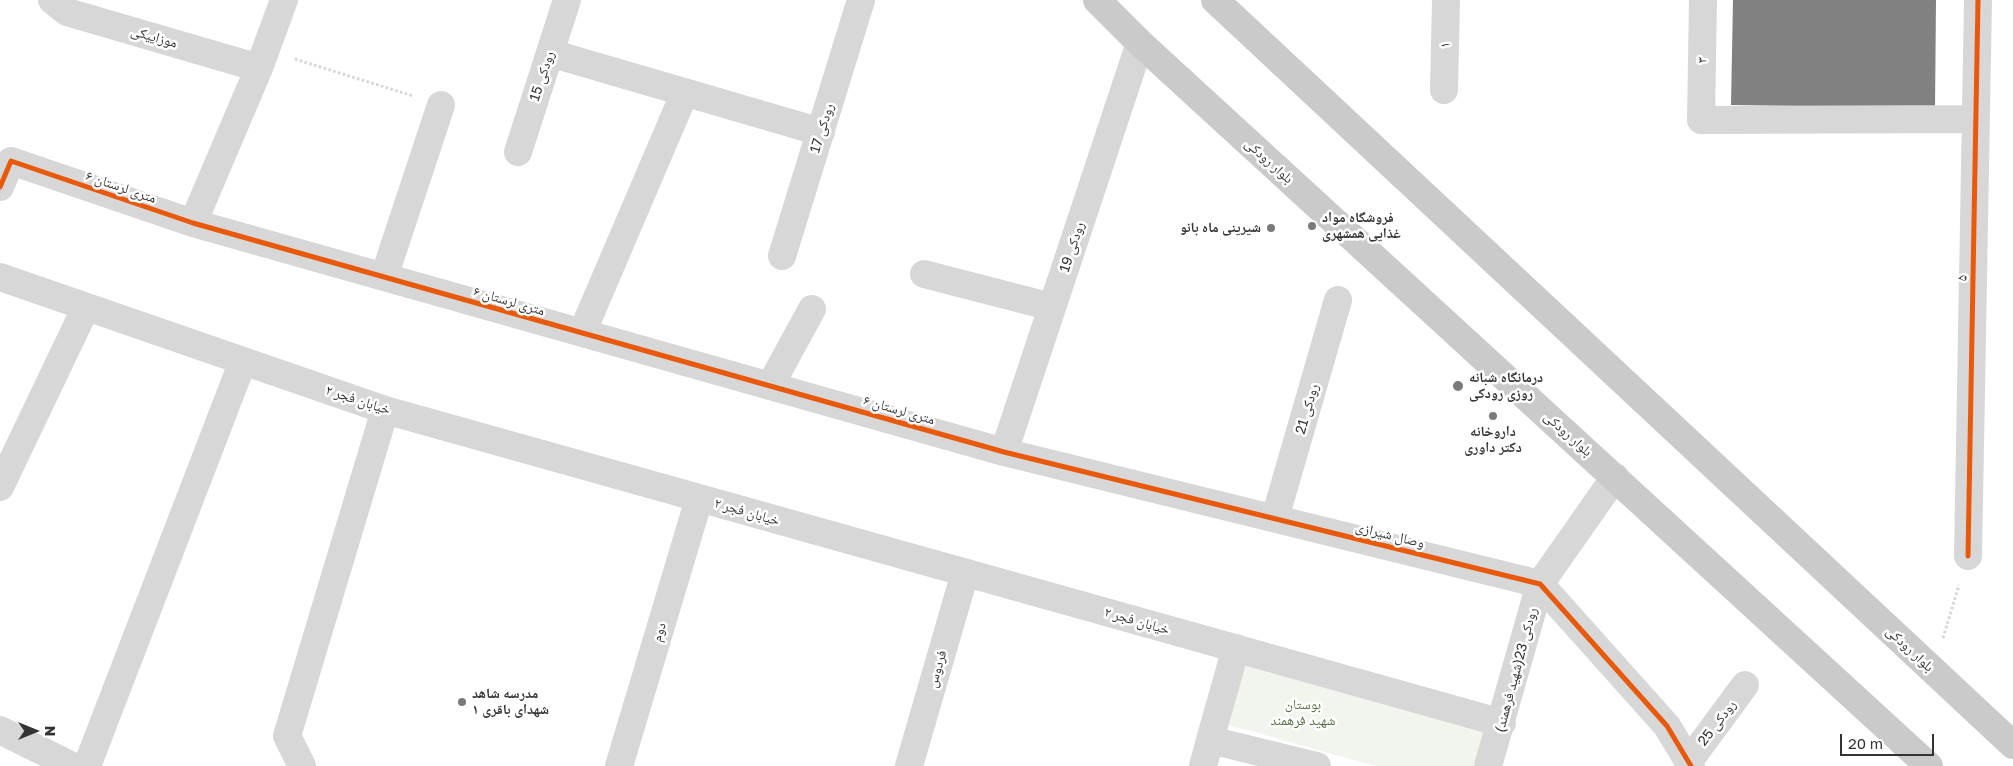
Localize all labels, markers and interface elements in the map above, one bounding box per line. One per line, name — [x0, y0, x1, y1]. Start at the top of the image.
street label: موزاییکی — [129, 22, 179, 52]
street label: ۱ — [1437, 42, 1453, 48]
street label: رودکی 15 — [526, 49, 558, 103]
street label: ۳ — [1694, 57, 1710, 63]
street label: رودکی 17 — [807, 101, 837, 155]
street label: بلوار رودکی — [1241, 135, 1297, 187]
street label: ۶ متری لرستان — [83, 167, 159, 207]
place label: فروشگاه مواد غذایی همشهری — [1322, 210, 1401, 242]
street label: رودکی 19 — [1056, 220, 1088, 274]
place label: شیرینی ماه بانو — [1180, 220, 1261, 236]
marker: فروشگاه مواد غذایی همشهری — [1306, 220, 1318, 232]
marker: شیرینی ماه بانو — [1265, 222, 1277, 234]
street label: ۵ — [1954, 275, 1970, 281]
street label: ۶ متری لرستان — [471, 283, 547, 319]
place label: درمانگاه شبانه روزی رودکی — [1469, 370, 1543, 402]
marker: درمانگاه شبانه روزی رودکی — [1451, 379, 1465, 393]
street label: خیابان فجر ۲ — [323, 382, 393, 418]
street label: رودکی 21 — [1292, 382, 1322, 436]
street label: ۶ متری لرستان — [861, 392, 937, 428]
street label: بلوار رودکی — [1540, 408, 1596, 460]
marker: داروخانه دکتر داوری — [1487, 410, 1499, 422]
place label: داروخانه دکتر داوری — [1464, 424, 1522, 457]
street label: خیابان فجر ۲ — [712, 495, 782, 529]
street label: وصال شیرازی — [1354, 518, 1426, 552]
street label: خیابان فجر ۲ — [1102, 604, 1172, 638]
street label: رودکی 23(شهید فرهمند) — [1491, 606, 1541, 734]
street label: دوم — [648, 620, 670, 644]
street label: بلوار رودکی — [1883, 623, 1937, 675]
street label: فردوس — [924, 648, 950, 690]
place label: مدرسه شاهد شهدای باقری ۱ — [472, 686, 549, 719]
marker: مدرسه شاهد شهدای باقری ۱ — [456, 696, 468, 708]
park label: بوستان شهید فرهمند — [1271, 697, 1335, 730]
street label: رودکی 25 — [1694, 697, 1740, 749]
north arrow — [10, 706, 60, 756]
scale bar — [1843, 724, 1937, 756]
text: N — [42, 726, 59, 736]
text: 20 m — [1848, 734, 1883, 752]

